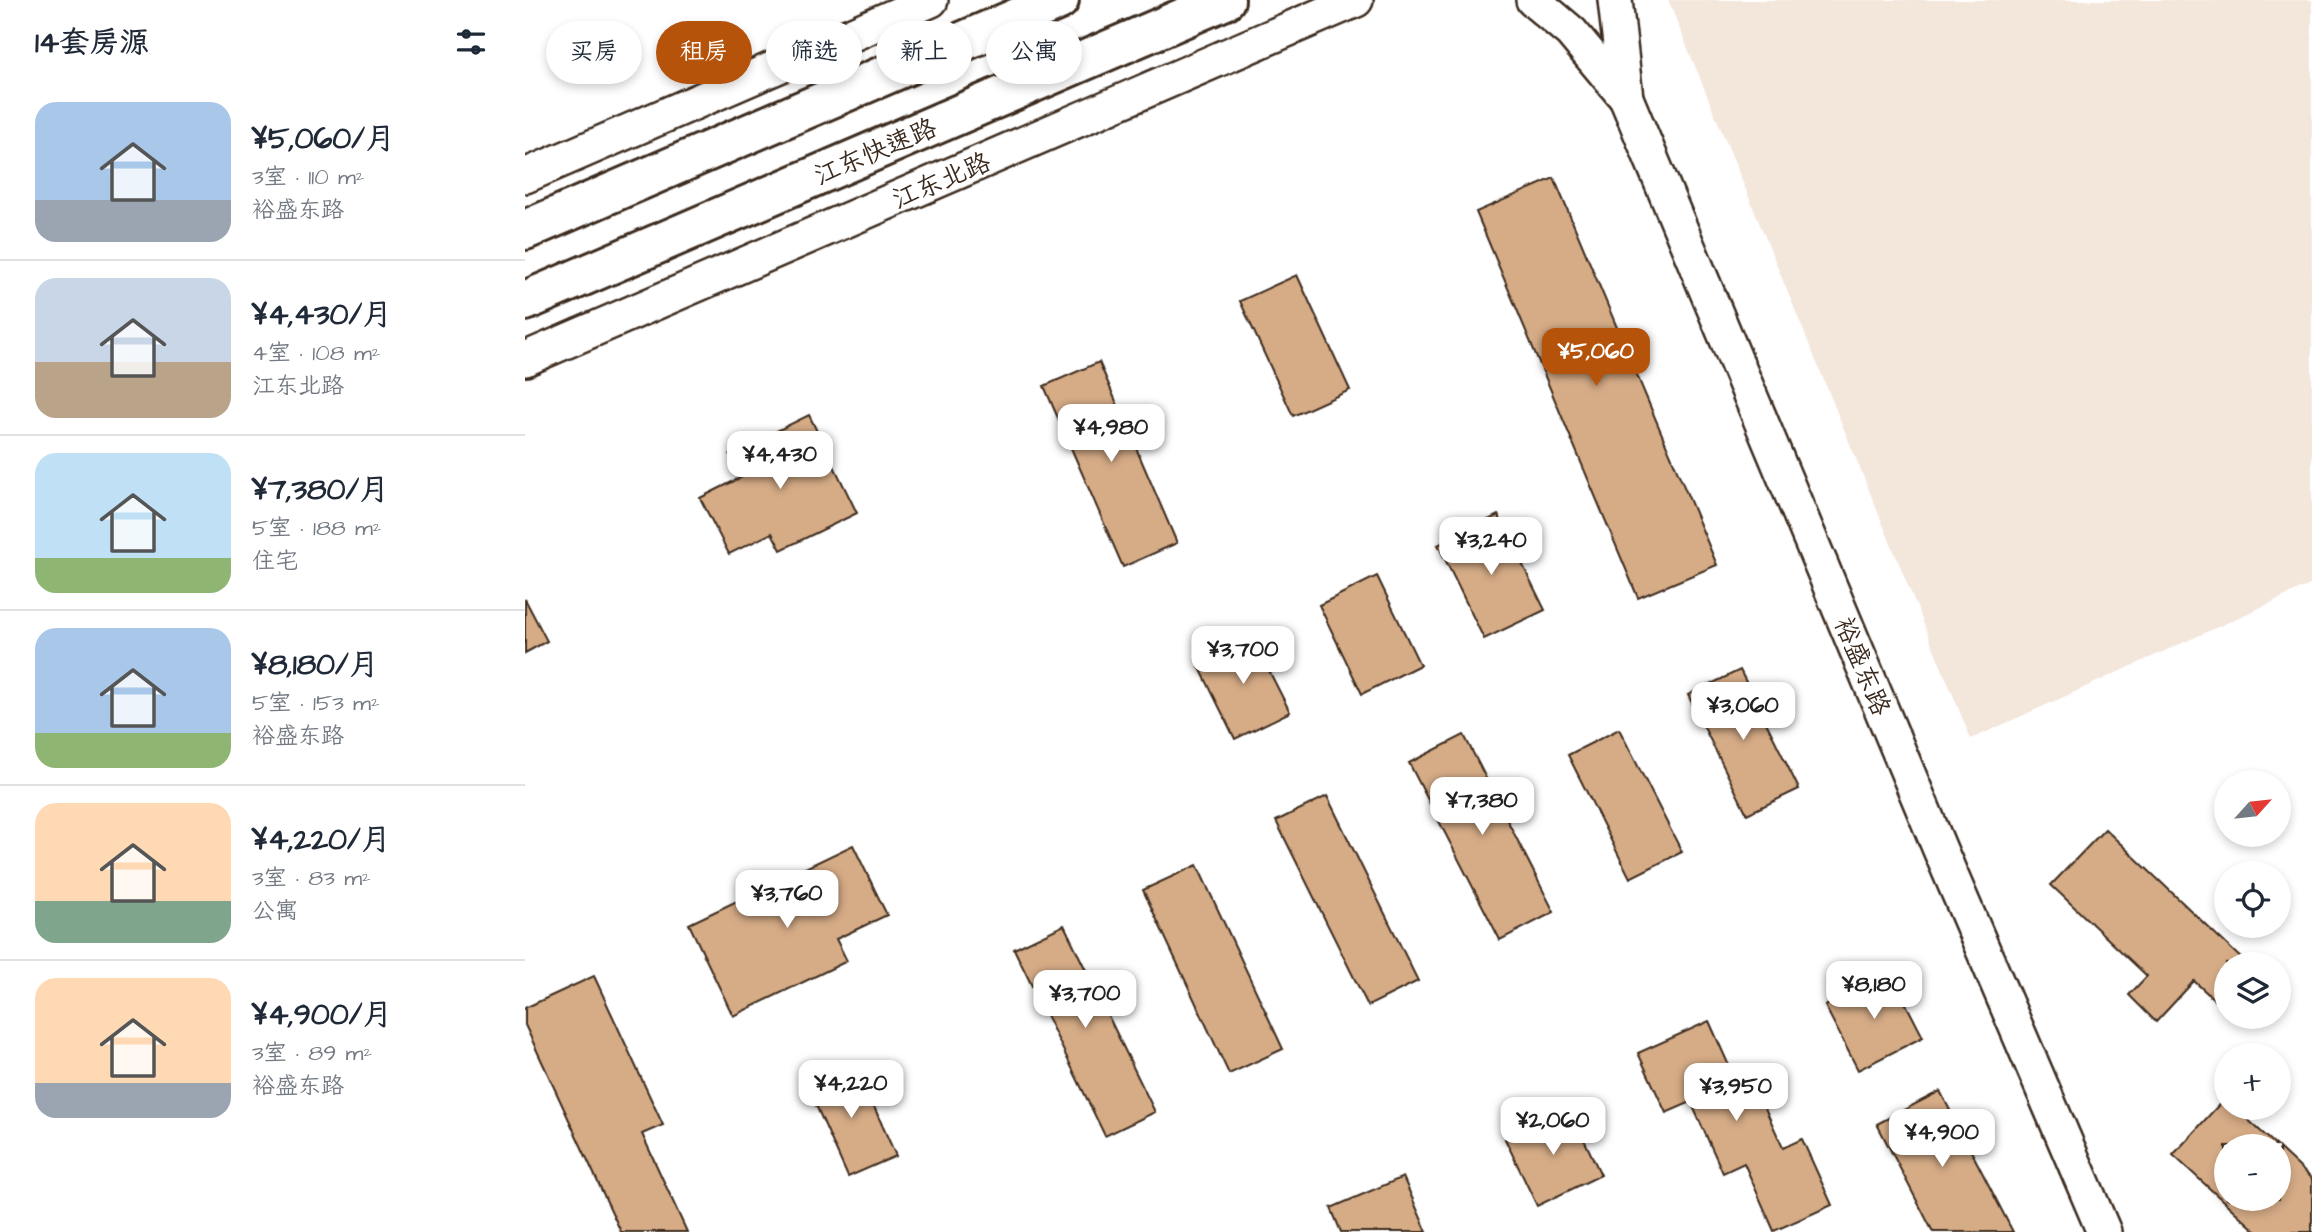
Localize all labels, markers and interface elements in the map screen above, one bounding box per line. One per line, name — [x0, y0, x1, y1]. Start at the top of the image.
chip: 买房 — [546, 21, 642, 84]
chip: 租房 — [656, 21, 752, 84]
chip: 筛选 — [766, 21, 862, 84]
chip: 新上 — [876, 21, 972, 84]
chip: 公寓 — [986, 21, 1082, 84]
text: 14套房源 — [35, 22, 149, 64]
icon: filters — [452, 23, 490, 61]
street label: 江东快速路 — [809, 110, 942, 194]
text: ¥5,060/月 — [252, 118, 395, 160]
icon: home — [91, 130, 175, 214]
street label: 江东北路 — [886, 144, 996, 218]
text: 3室 · 110 m² — [252, 161, 364, 193]
text: 裕盛东路 — [252, 194, 344, 226]
text: ¥4,430/月 — [252, 294, 392, 336]
icon: home — [91, 306, 175, 390]
pin: ¥5,060 — [1539, 328, 1653, 388]
text: ¥5,060 — [1558, 335, 1634, 367]
text: 4室 · 108 m² — [252, 337, 380, 369]
text: 江东北路 — [252, 370, 344, 402]
pin: ¥4,980 — [1054, 405, 1168, 464]
text: ¥4,980 — [1074, 411, 1148, 443]
pin: ¥4,430 — [723, 432, 837, 491]
text: ¥4,430 — [743, 438, 817, 470]
text: ¥7,380/月 — [252, 469, 389, 511]
icon: home — [91, 481, 175, 565]
text: 5室 · 188 m² — [252, 512, 381, 544]
pin: ¥3,240 — [1434, 518, 1548, 577]
text: ¥3,240 — [1455, 524, 1527, 556]
text: 住宅 — [252, 545, 298, 577]
street label: 裕盛东路 — [1825, 611, 1899, 721]
pin: ¥3,700 — [1186, 626, 1300, 686]
text: ¥3,700 — [1207, 633, 1279, 665]
text: ¥8,180/月 — [252, 644, 379, 686]
icon: home — [91, 656, 175, 740]
pin: ¥3,060 — [1686, 682, 1800, 742]
text: 5室 · 153 m² — [252, 687, 380, 719]
text: ¥3,060 — [1707, 689, 1779, 721]
text: 裕盛东路 — [252, 720, 344, 752]
north arrow — [2214, 770, 2291, 847]
map controls — [2214, 770, 2291, 1211]
pin: ¥7,380 — [1425, 778, 1539, 837]
text: ¥7,380 — [1446, 784, 1518, 816]
text: ¥4,220/月 — [252, 819, 391, 861]
icon: home — [91, 831, 175, 915]
button: locate — [2214, 861, 2291, 938]
text: 3室 · 83 m² — [252, 862, 371, 894]
pin: ¥3,760 — [730, 870, 844, 930]
text: ¥3,760 — [751, 877, 823, 909]
text: 公寓 — [252, 895, 298, 927]
button: layers — [2214, 952, 2291, 1029]
pin: ¥8,180 — [1817, 962, 1931, 1021]
text: ¥8,180 — [1842, 968, 1906, 1000]
pin: ¥3,700 — [1028, 970, 1142, 1030]
text: ¥3,700 — [1049, 977, 1121, 1009]
text: ¥4,900/月 — [252, 994, 392, 1036]
icon: home — [91, 1006, 175, 1090]
text: 3室 · 89 m² — [252, 1037, 372, 1069]
button: + — [2214, 1043, 2291, 1120]
pin: ¥4,220 — [794, 1060, 908, 1120]
pin: ¥3,950 — [1679, 1064, 1793, 1123]
text: ¥4,220 — [815, 1067, 887, 1099]
text: 裕盛东路 — [252, 1070, 344, 1102]
text: ¥3,950 — [1700, 1070, 1772, 1102]
pin: ¥2,060 — [1496, 1098, 1610, 1157]
text: ¥2,060 — [1517, 1104, 1589, 1136]
pin: ¥4,900 — [1885, 1110, 1999, 1169]
text: ¥4,900 — [1905, 1116, 1979, 1148]
button: − — [2214, 1134, 2291, 1211]

